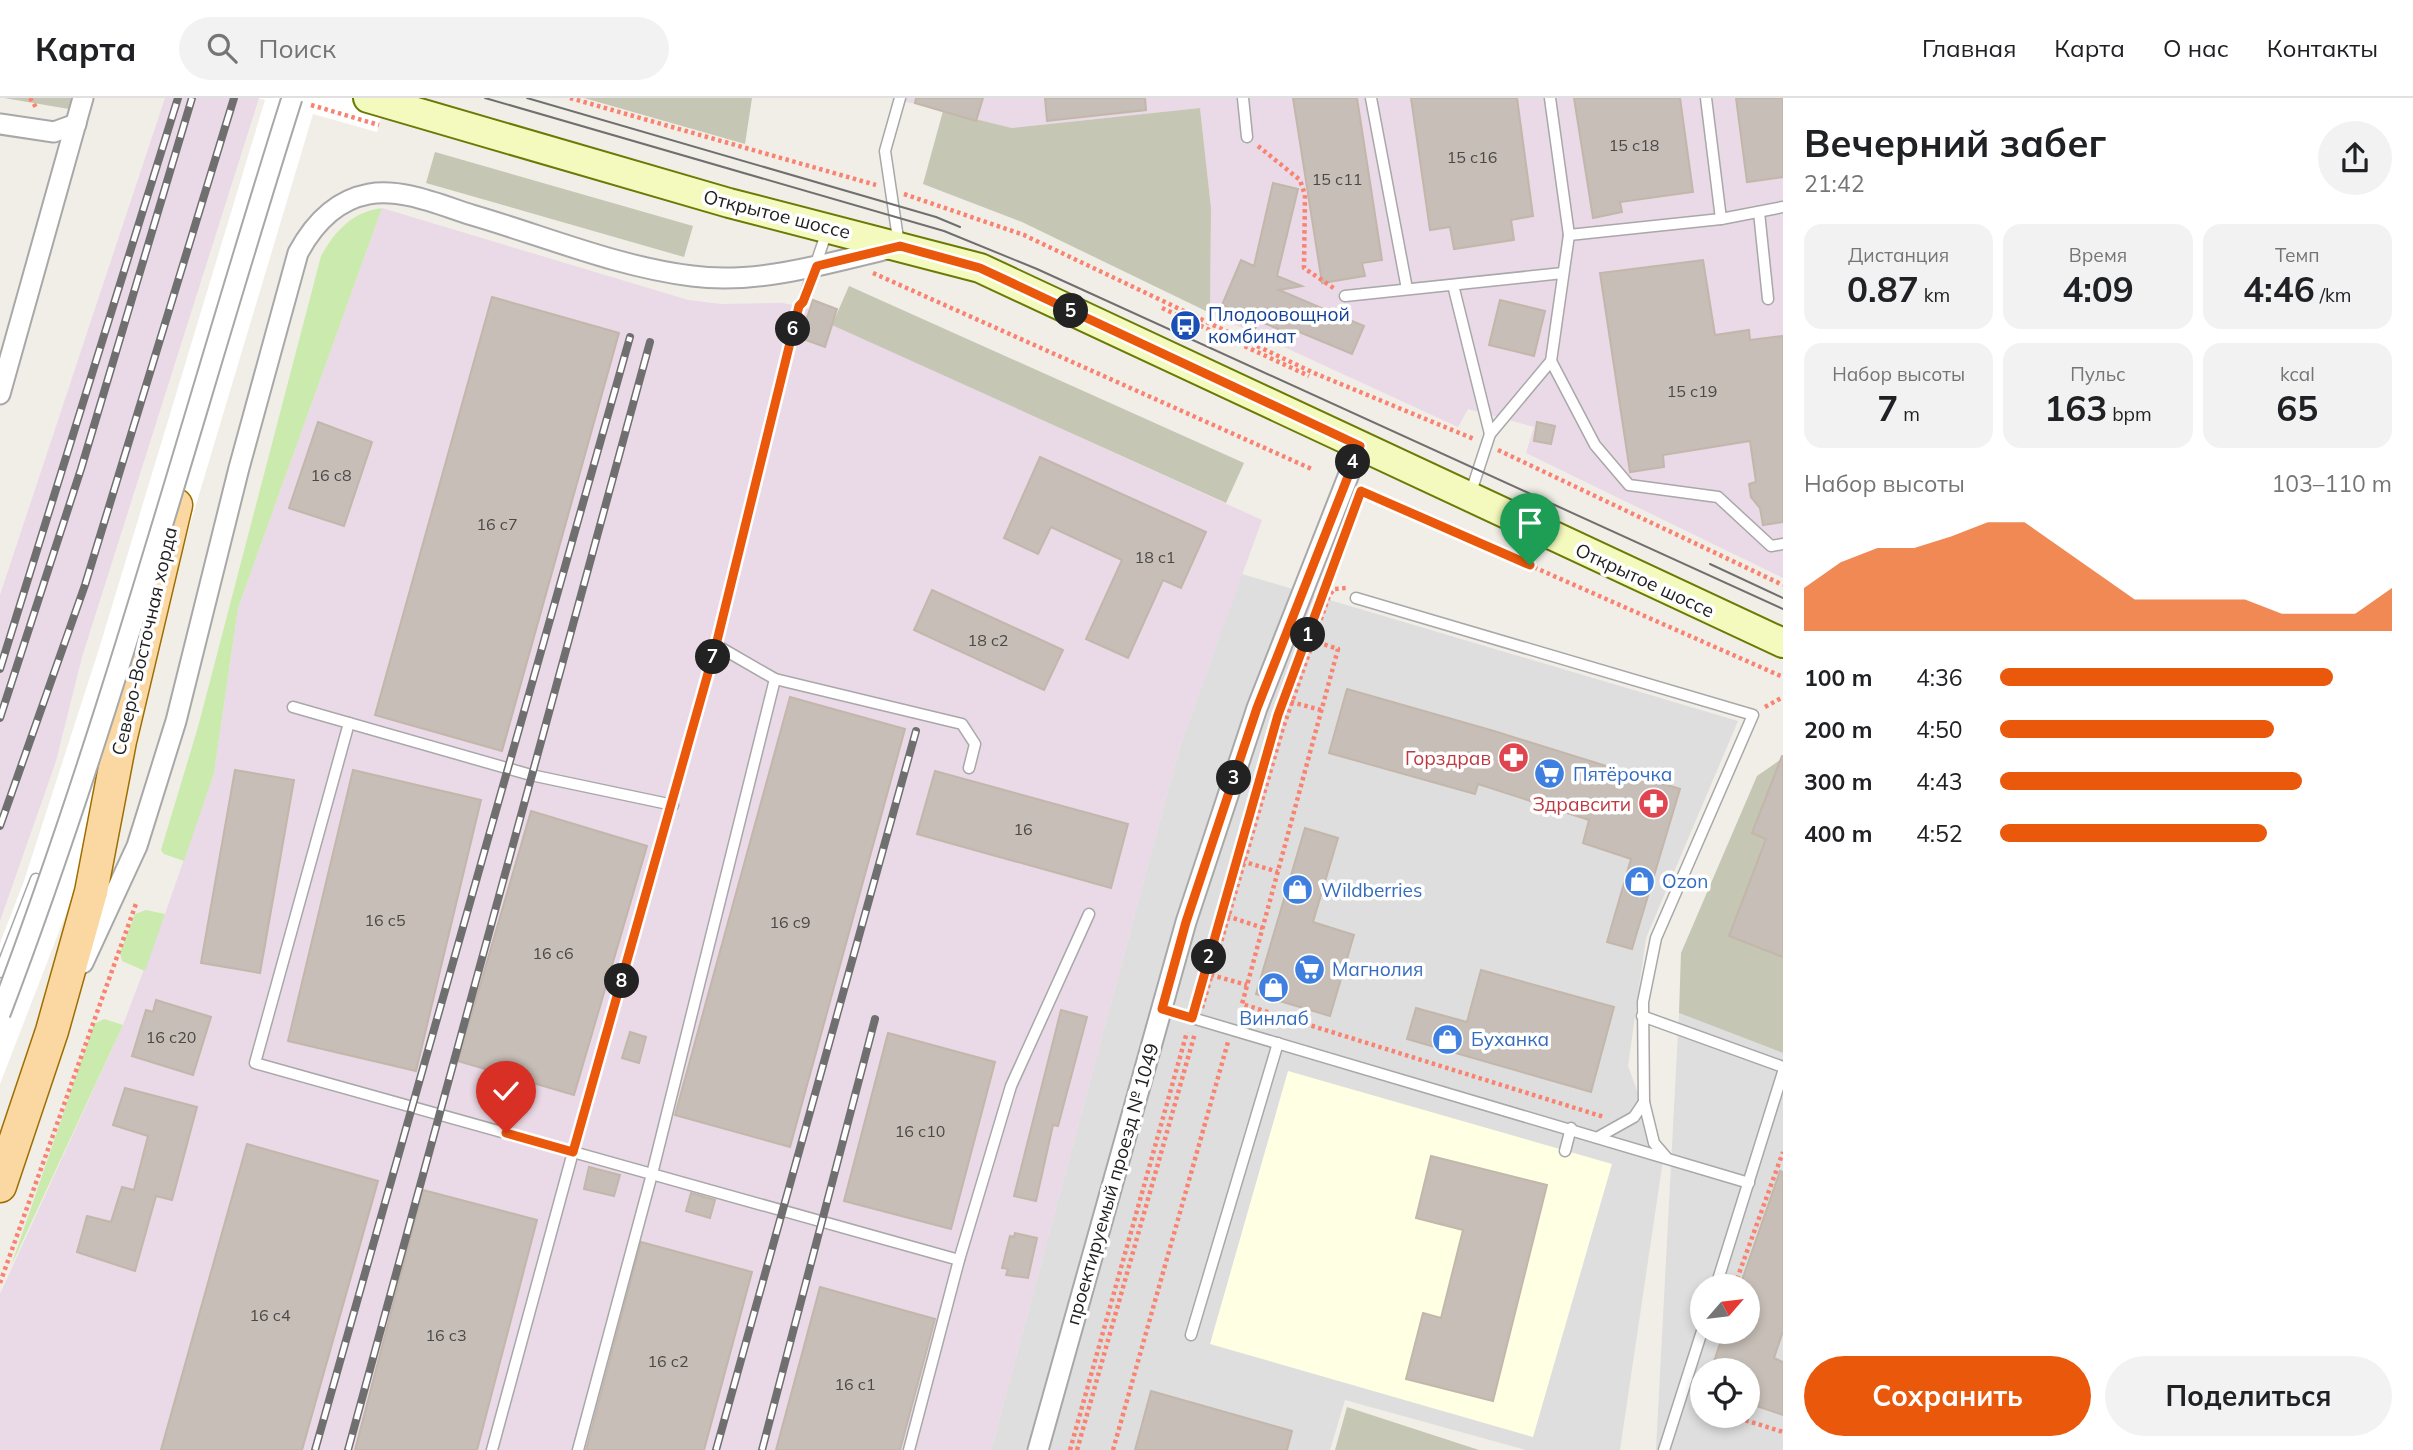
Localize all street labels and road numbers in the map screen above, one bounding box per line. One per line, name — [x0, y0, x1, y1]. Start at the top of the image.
street label: Открытое шоссе — [701, 184, 853, 244]
street label: Северо-Восточная хорда — [106, 524, 182, 758]
street label: Открытое шоссе — [1572, 537, 1718, 623]
street label: проектируемый проезд № 1049 — [1060, 1040, 1164, 1328]

